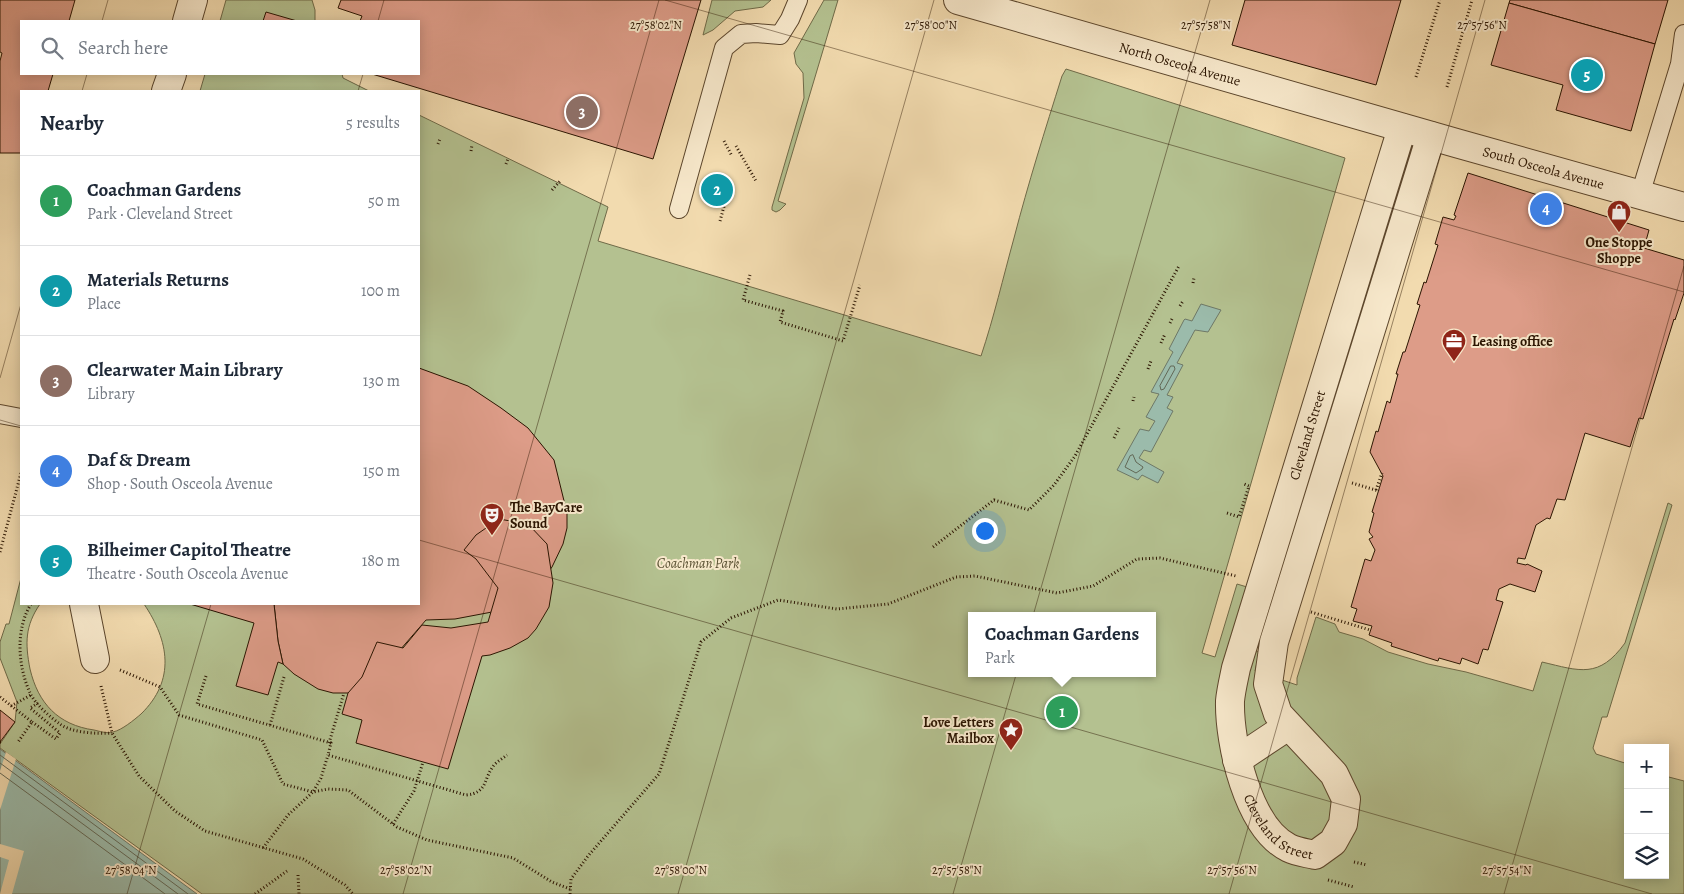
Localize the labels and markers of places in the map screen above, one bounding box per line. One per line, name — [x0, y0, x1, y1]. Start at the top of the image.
pin: 5 — [1571, 56, 1603, 94]
pin: 3 — [566, 93, 598, 131]
pin: 2 — [701, 171, 733, 209]
pin: 4 — [1530, 190, 1562, 228]
shop icon: One Stoppe Shoppe — [1606, 199, 1632, 233]
place label: One Stoppe Shoppe — [1585, 233, 1653, 268]
office icon: Leasing office — [1441, 328, 1467, 362]
place label: Leasing office — [1472, 332, 1553, 351]
place label: The BayCare Sound — [510, 498, 583, 533]
theatre icon: The BayCare Sound — [479, 502, 505, 536]
pin: 1 — [1046, 693, 1078, 731]
place label: Love Letters Mailbox — [923, 713, 994, 748]
place icon: Love Letters Mailbox — [998, 717, 1024, 751]

